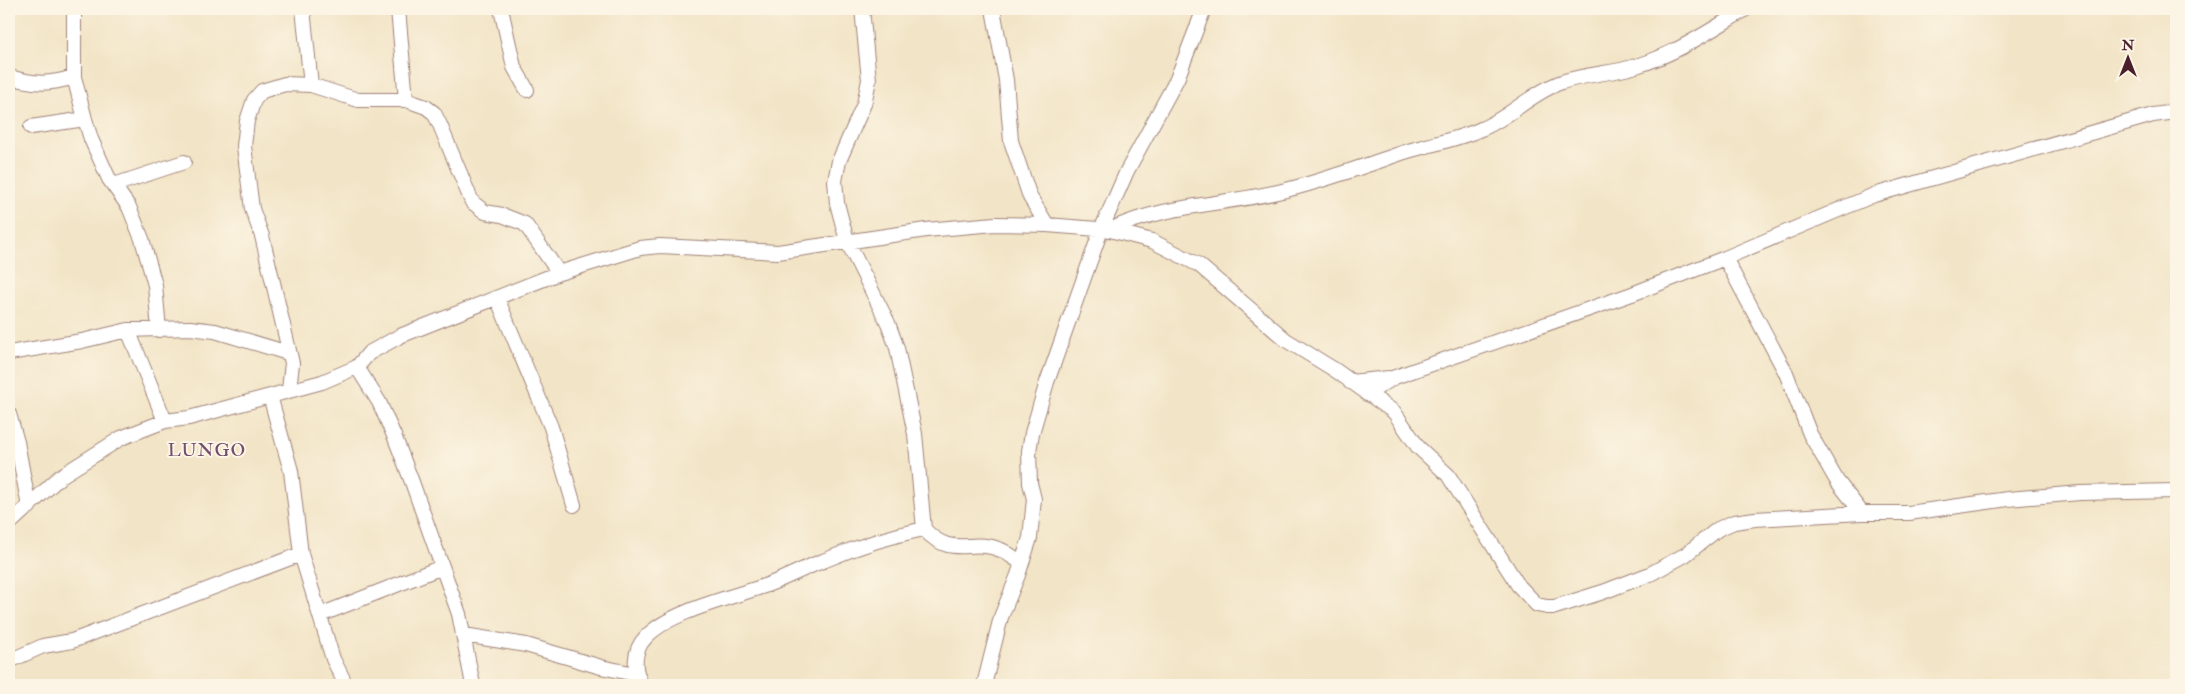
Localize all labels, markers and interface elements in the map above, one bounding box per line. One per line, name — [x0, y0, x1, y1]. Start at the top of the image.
north arrow — [2102, 32, 2152, 82]
text: N — [2121, 37, 2135, 54]
district label: LUNGO — [168, 439, 246, 462]

